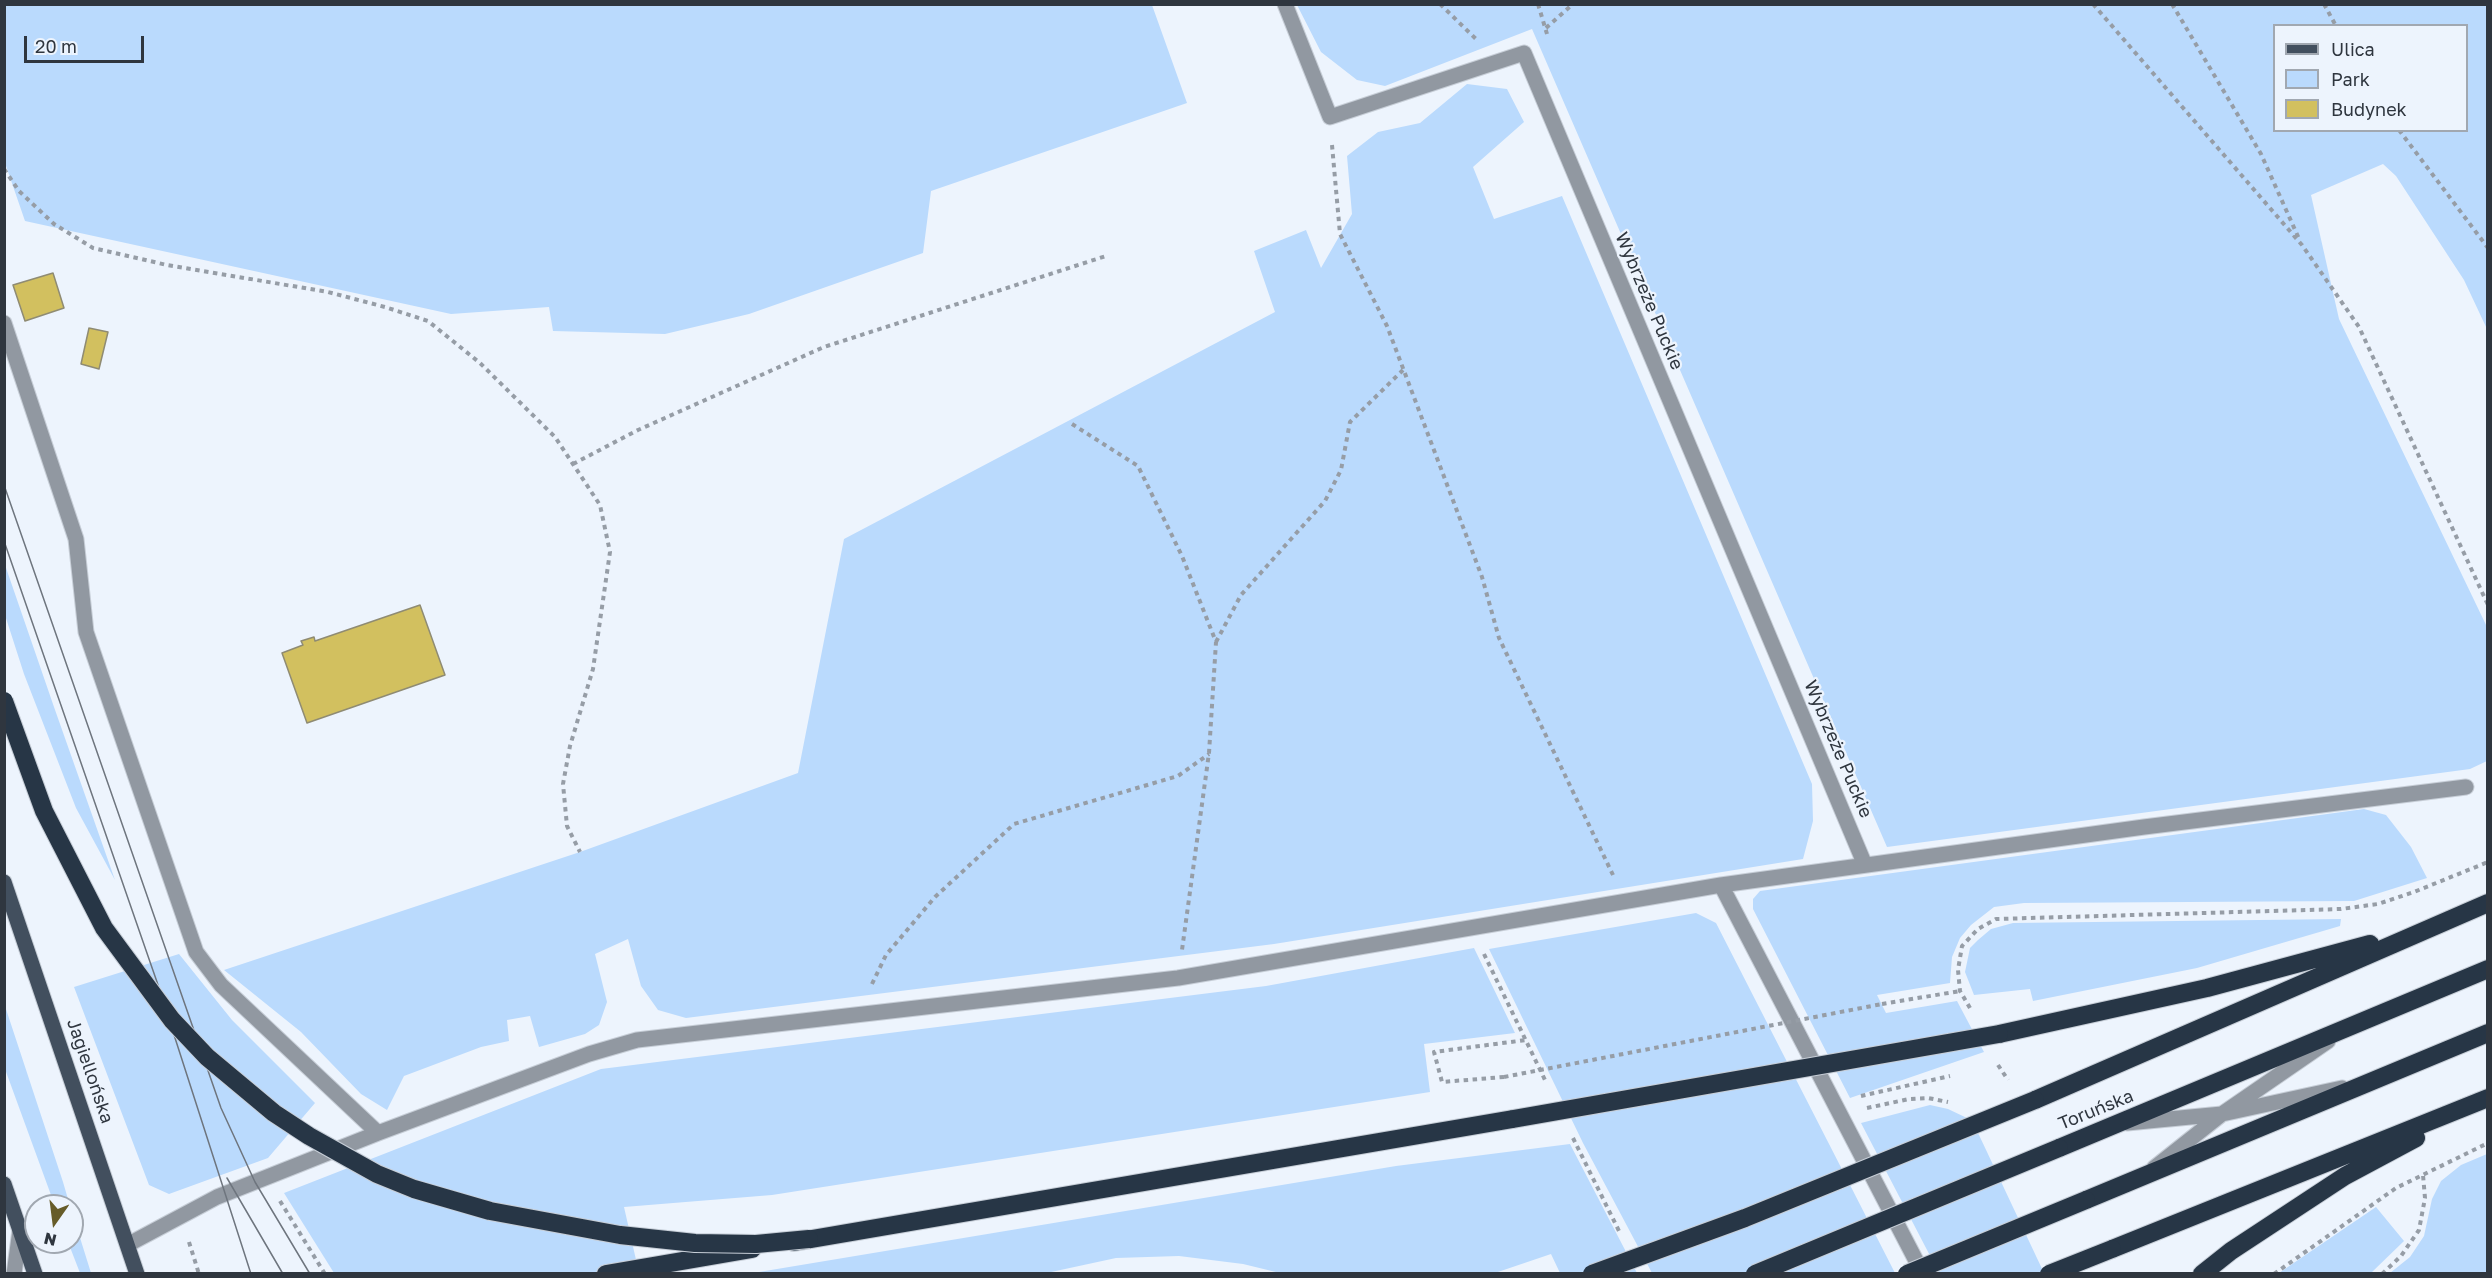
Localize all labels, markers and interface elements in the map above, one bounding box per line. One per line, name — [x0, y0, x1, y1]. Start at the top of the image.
scale bar — [27, 24, 147, 62]
legend — [2273, 24, 2468, 132]
text: 20 m — [35, 35, 77, 57]
text: Ulica — [2331, 38, 2375, 60]
text: Park — [2331, 68, 2370, 90]
text: Budynek — [2331, 98, 2407, 120]
street label: Wybrzeże Puckie — [1610, 229, 1688, 373]
street label: Wybrzeże Puckie — [1799, 677, 1877, 821]
street label: Jagiellońska — [62, 1016, 118, 1126]
street label: Toruńska — [2055, 1085, 2137, 1135]
north arrow — [24, 1194, 84, 1254]
text: N — [42, 1228, 58, 1251]

